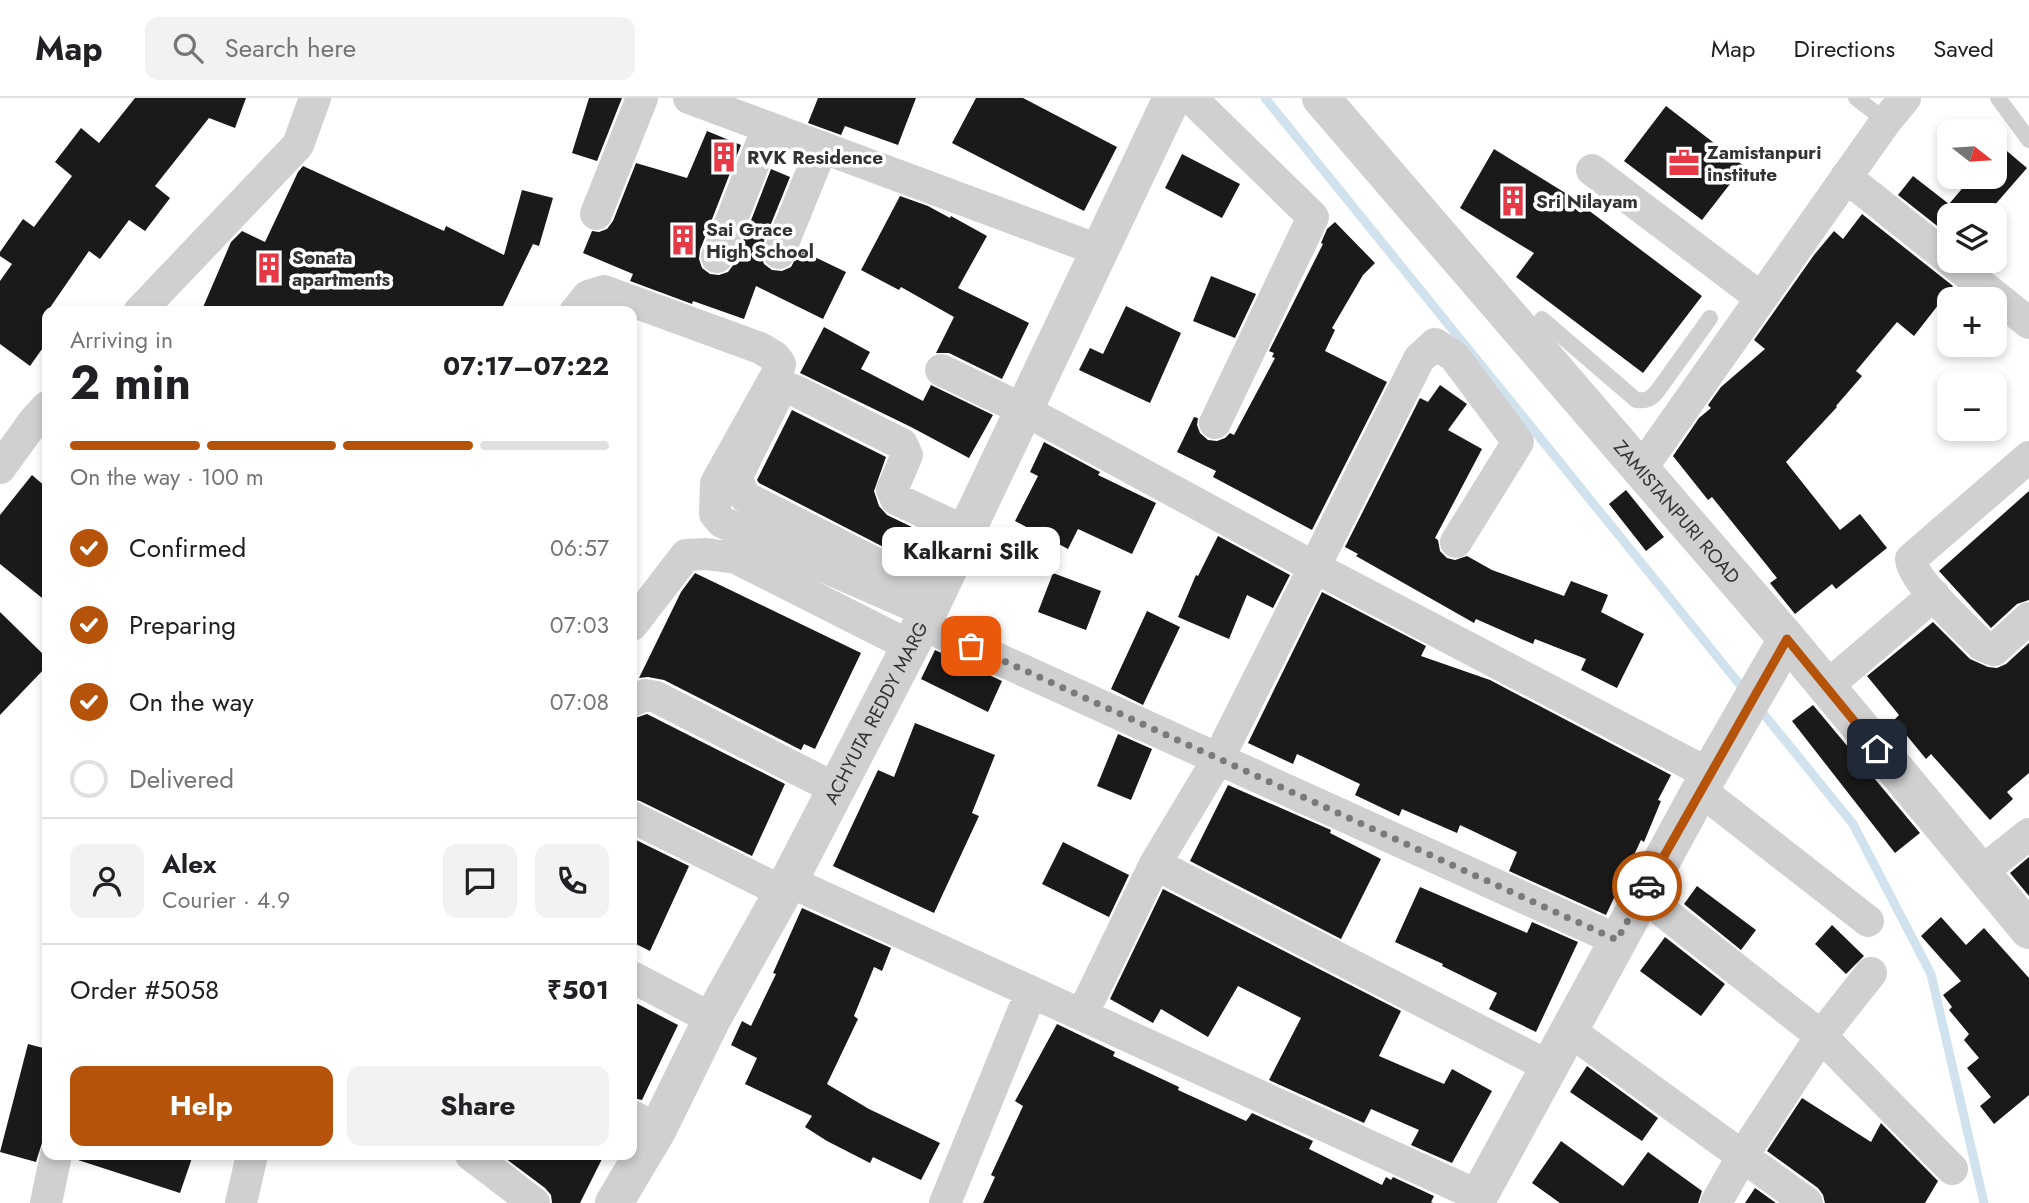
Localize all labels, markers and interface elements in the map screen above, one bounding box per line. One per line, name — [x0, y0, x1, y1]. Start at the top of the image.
search box — [145, 17, 635, 80]
text: Map — [35, 25, 103, 72]
icon: search — [169, 29, 207, 67]
text: Search here — [225, 29, 356, 67]
text: Map — [1711, 31, 1756, 66]
text: Directions — [1794, 31, 1895, 66]
text: Saved — [1933, 31, 1994, 66]
north arrow — [1937, 119, 2007, 189]
map controls — [1937, 119, 2007, 441]
place label: Zamistanpuri institute — [1707, 139, 1821, 188]
building icon: RVK Residence — [707, 140, 741, 174]
place label: RVK Residence — [747, 144, 883, 171]
office icon: Zamistanpuri institute — [1667, 146, 1701, 180]
building icon: Sri Nilayam — [1496, 184, 1530, 218]
place label: Sri Nilayam — [1536, 188, 1638, 215]
button: layers — [1937, 203, 2007, 273]
place label: Sai Grace High School — [706, 216, 814, 265]
building icon: Sai Grace High School — [666, 223, 700, 257]
place label: Sonata apartments — [292, 244, 390, 293]
building icon: Sonata apartments — [252, 251, 286, 285]
button: + — [1937, 287, 2007, 357]
text: Arriving in — [70, 323, 173, 357]
text: 07:17–07:22 — [443, 347, 609, 385]
text: 2 min — [70, 350, 191, 416]
button: − — [1937, 371, 2007, 441]
street label: ZAMISTANPURI ROAD — [1608, 434, 1746, 590]
text: On the way · 100 m — [70, 460, 264, 494]
callout: Kalkarni Silk — [882, 527, 1060, 576]
icon: check — [70, 529, 108, 567]
text: Confirmed — [129, 529, 246, 567]
text: 06:57 — [550, 531, 609, 565]
text: Kalkarni Silk — [903, 534, 1039, 568]
icon: check — [70, 606, 108, 644]
text: Preparing — [129, 606, 236, 644]
text: 07:03 — [550, 608, 609, 642]
pin — [941, 616, 1001, 676]
street label: ACHYUTA REDDY MARG — [818, 617, 935, 809]
icon: bag — [952, 627, 990, 665]
icon: check — [70, 683, 108, 721]
text: On the way — [129, 683, 254, 721]
text: 07:08 — [550, 685, 609, 719]
pin — [1847, 719, 1907, 779]
icon: home — [1858, 730, 1896, 768]
text: Delivered — [129, 760, 234, 798]
button: person — [70, 844, 144, 918]
button: chat — [443, 844, 517, 918]
button: phone — [535, 844, 609, 918]
text: Alex — [162, 845, 216, 883]
courier — [1612, 851, 1682, 921]
icon: car — [1628, 867, 1666, 905]
text: Courier · 4.9 — [162, 883, 290, 917]
text: Order #5058 — [70, 971, 219, 1009]
text: ₹501 — [547, 971, 609, 1009]
button: Help — [70, 1066, 333, 1146]
button: Share — [347, 1066, 609, 1146]

